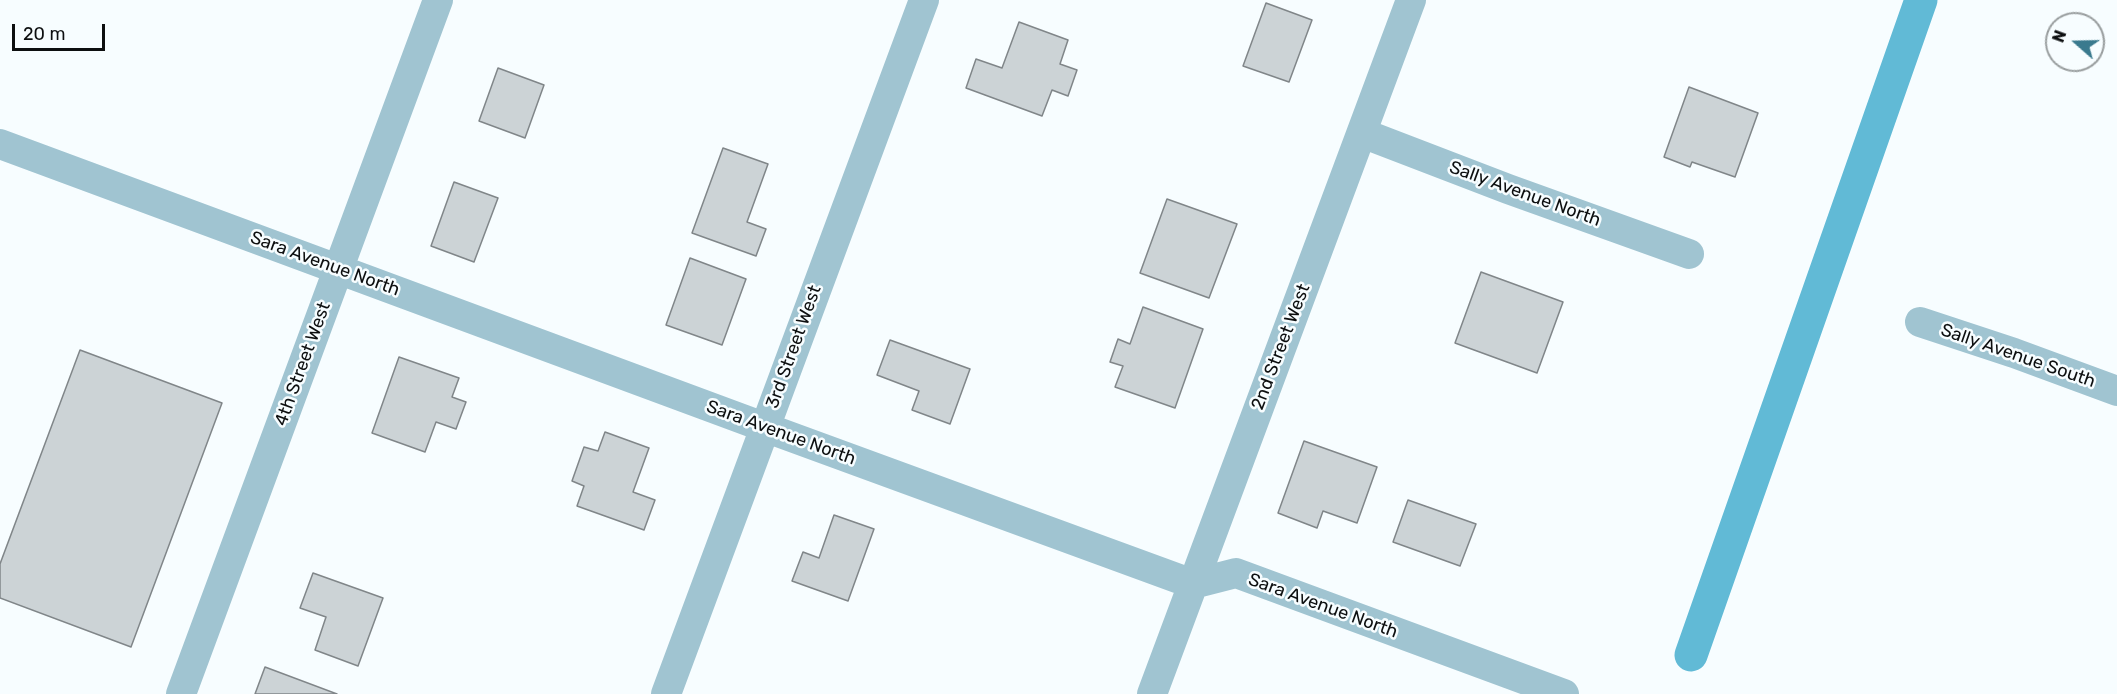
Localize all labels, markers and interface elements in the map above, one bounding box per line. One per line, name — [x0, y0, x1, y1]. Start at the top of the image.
scale bar — [15, 12, 108, 50]
north arrow — [2045, 12, 2105, 72]
text: 20 m — [23, 23, 65, 45]
text: N — [2049, 28, 2070, 45]
street label: Sally Avenue North — [1446, 157, 1604, 231]
street label: Sara Avenue North — [247, 227, 403, 301]
street label: 2nd Street West — [1247, 281, 1315, 413]
street label: 3rd Street West — [762, 283, 826, 411]
street label: 4th Street West — [271, 299, 335, 429]
street label: Sally Avenue South — [1938, 319, 2098, 393]
street label: Sara Avenue North — [703, 396, 859, 470]
street label: Sara Avenue North — [1245, 569, 1401, 643]

